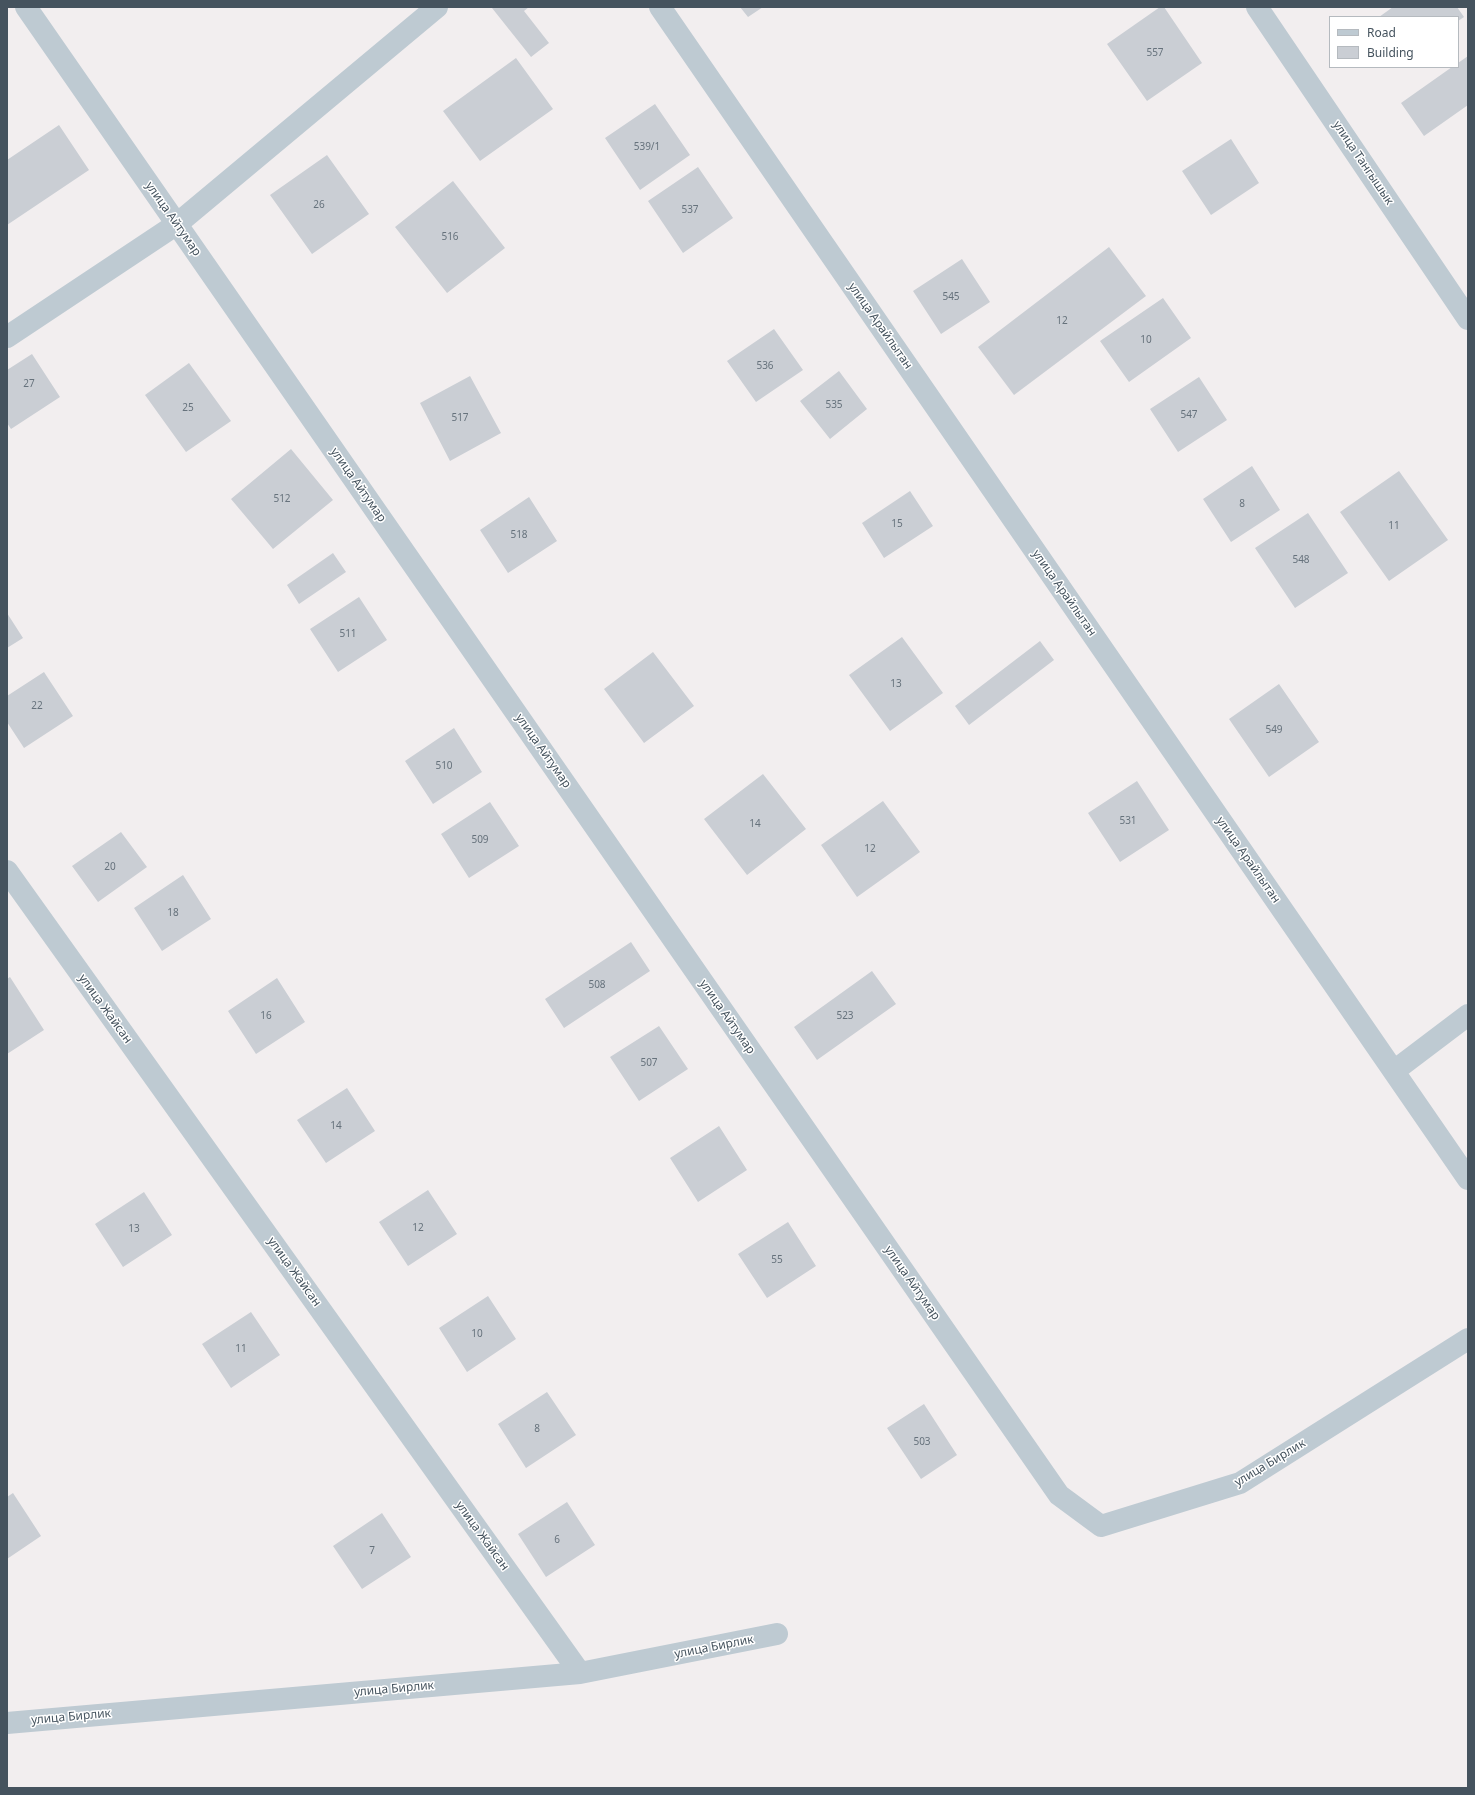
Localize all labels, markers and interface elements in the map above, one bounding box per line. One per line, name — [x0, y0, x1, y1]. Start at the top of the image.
legend — [1329, 16, 1459, 68]
text: Road — [1367, 24, 1396, 41]
text: Building — [1367, 44, 1414, 61]
house number: 557 — [1146, 47, 1164, 59]
street label: улица Тангышык — [1330, 118, 1396, 208]
house number: 539/1 — [634, 141, 660, 153]
street label: улица Айтумар — [142, 179, 204, 259]
house number: 26 — [313, 199, 325, 211]
house number: 537 — [681, 204, 699, 216]
house number: 516 — [441, 231, 459, 243]
street label: улица Арайлытан — [845, 280, 915, 372]
house number: 545 — [942, 291, 960, 303]
house number: 12 — [1056, 315, 1068, 327]
house number: 10 — [1140, 334, 1152, 346]
house number: 536 — [756, 360, 774, 372]
house number: 27 — [23, 378, 35, 390]
house number: 535 — [825, 399, 843, 411]
house number: 25 — [182, 402, 194, 414]
house number: 547 — [1180, 409, 1198, 421]
house number: 517 — [451, 412, 469, 424]
street label: улица Айтумар — [327, 445, 389, 525]
house number: 512 — [273, 493, 291, 505]
house number: 8 — [1239, 498, 1245, 510]
house number: 15 — [891, 518, 903, 530]
house number: 11 — [1388, 520, 1400, 532]
house number: 518 — [510, 529, 528, 541]
street label: улица Арайлытан — [1029, 547, 1099, 639]
house number: 548 — [1292, 554, 1310, 566]
house number: 511 — [339, 628, 357, 640]
house number: 13 — [890, 678, 902, 690]
house number: 22 — [31, 700, 43, 712]
street label: улица Айтумар — [512, 711, 574, 791]
house number: 549 — [1265, 724, 1283, 736]
house number: 510 — [435, 760, 453, 772]
street label: улица Арайлытан — [1213, 814, 1283, 906]
house number: 531 — [1119, 815, 1137, 827]
house number: 14 — [749, 818, 761, 830]
house number: 509 — [471, 834, 489, 846]
house number: 12 — [864, 843, 876, 855]
house number: 20 — [104, 861, 116, 873]
house number: 18 — [167, 907, 179, 919]
street label: улица Жайсан — [75, 972, 135, 1046]
street label: улица Айтумар — [696, 977, 758, 1057]
house number: 508 — [588, 979, 606, 991]
house number: 16 — [260, 1010, 272, 1022]
house number: 523 — [836, 1010, 854, 1022]
house number: 507 — [640, 1057, 658, 1069]
house number: 14 — [330, 1120, 342, 1132]
house number: 12 — [412, 1222, 424, 1234]
house number: 13 — [128, 1223, 140, 1235]
street label: улица Жайсан — [264, 1235, 324, 1309]
street label: улица Айтумар — [881, 1243, 943, 1323]
house number: 55 — [771, 1254, 783, 1266]
house number: 10 — [471, 1328, 483, 1340]
house number: 11 — [235, 1343, 247, 1355]
house number: 8 — [534, 1423, 540, 1435]
house number: 503 — [913, 1436, 931, 1448]
street label: улица Бирлик — [1232, 1436, 1308, 1490]
street label: улица Жайсан — [452, 1499, 512, 1573]
house number: 6 — [554, 1534, 560, 1546]
house number: 7 — [369, 1545, 375, 1557]
street label: улица Бирлик — [673, 1632, 755, 1662]
street label: улица Бирлик — [353, 1678, 435, 1700]
street label: улица Бирлик — [30, 1706, 112, 1728]

